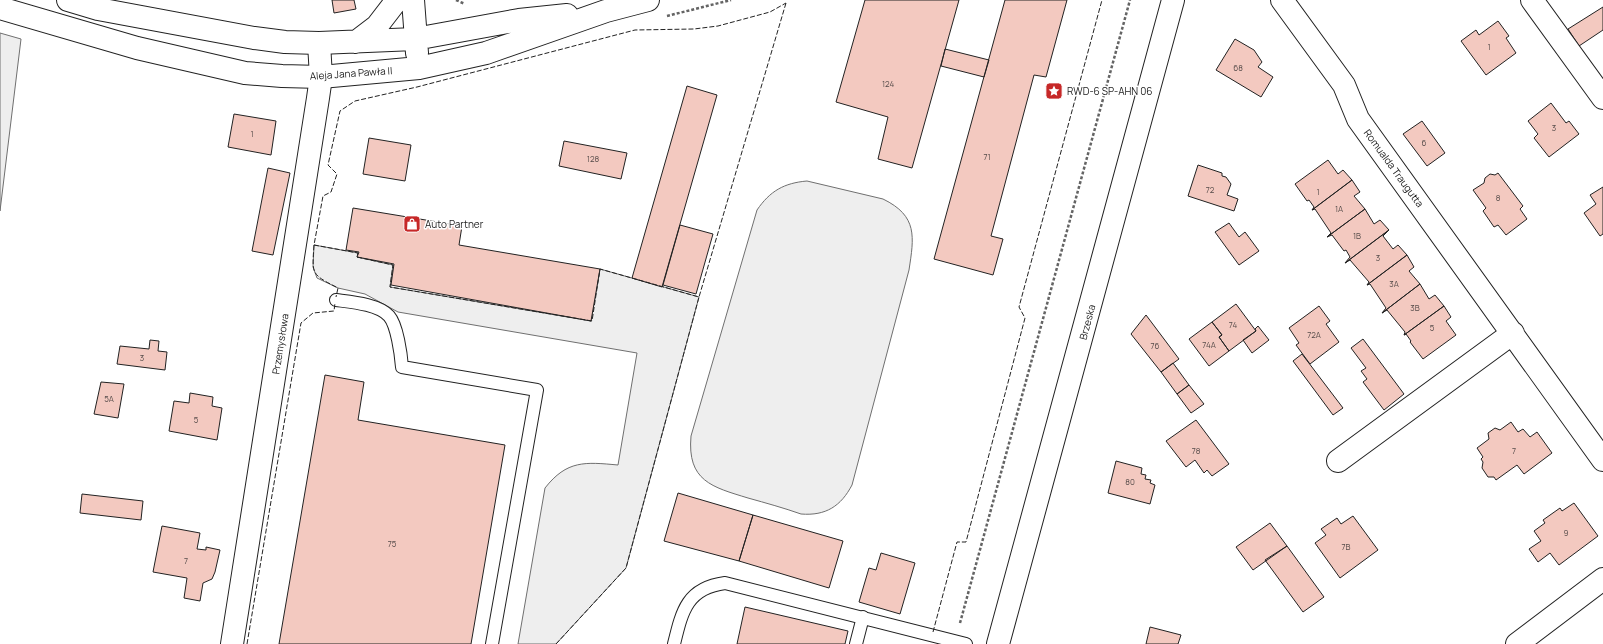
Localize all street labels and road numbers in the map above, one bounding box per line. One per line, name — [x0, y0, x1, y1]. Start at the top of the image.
street label: Aleja Jana Pawła II — [309, 63, 393, 83]
street label: Romualda Traugutta — [1361, 126, 1427, 210]
street label: Brzeska — [1076, 303, 1098, 341]
street label: Przemysłowa — [268, 313, 292, 375]

